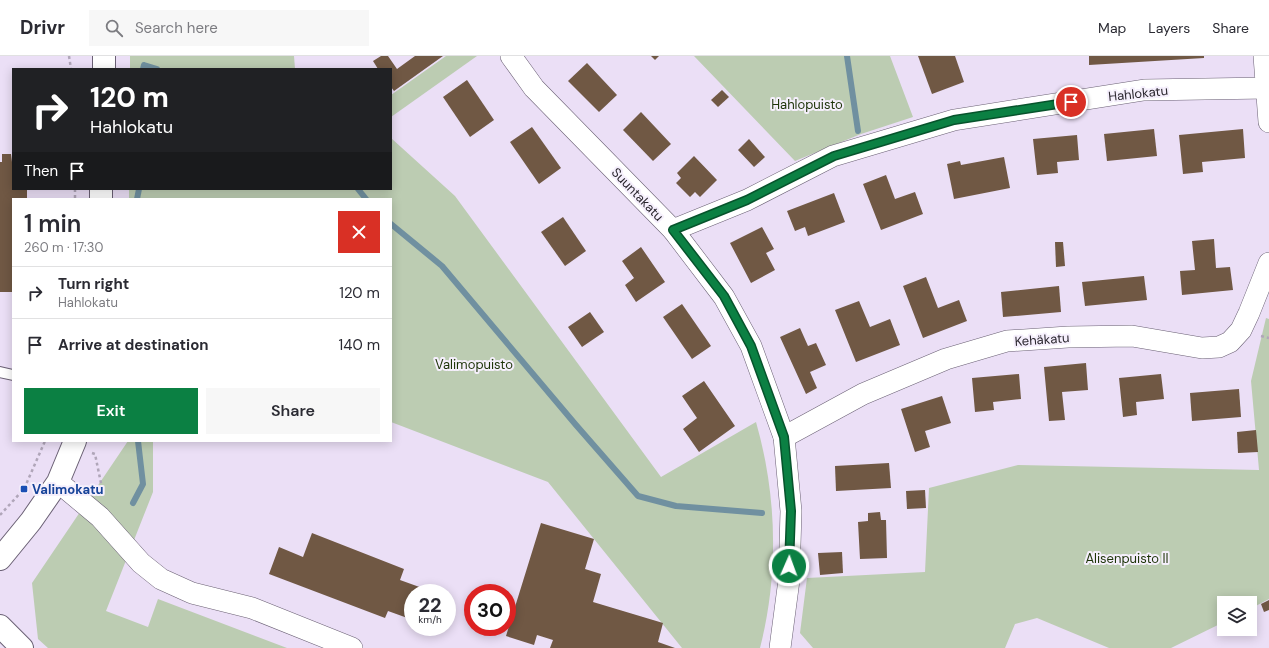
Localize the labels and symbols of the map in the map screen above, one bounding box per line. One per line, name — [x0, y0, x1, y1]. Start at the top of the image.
street label: Hahlokatu — [1107, 82, 1169, 105]
pin — [1054, 85, 1088, 119]
park label: Hahlopuisto — [771, 96, 843, 113]
street label: Suuntakatu — [608, 164, 667, 225]
street label: Kehäkatu — [1014, 329, 1070, 350]
park label: Valimopuisto — [435, 356, 513, 373]
place label: Valimokatu — [32, 481, 104, 498]
marker: Valimokatu — [19, 484, 29, 494]
position arrow — [768, 545, 810, 587]
park label: Alisenpuisto II — [1085, 550, 1169, 567]
speed limit sign: 30 — [464, 584, 516, 636]

